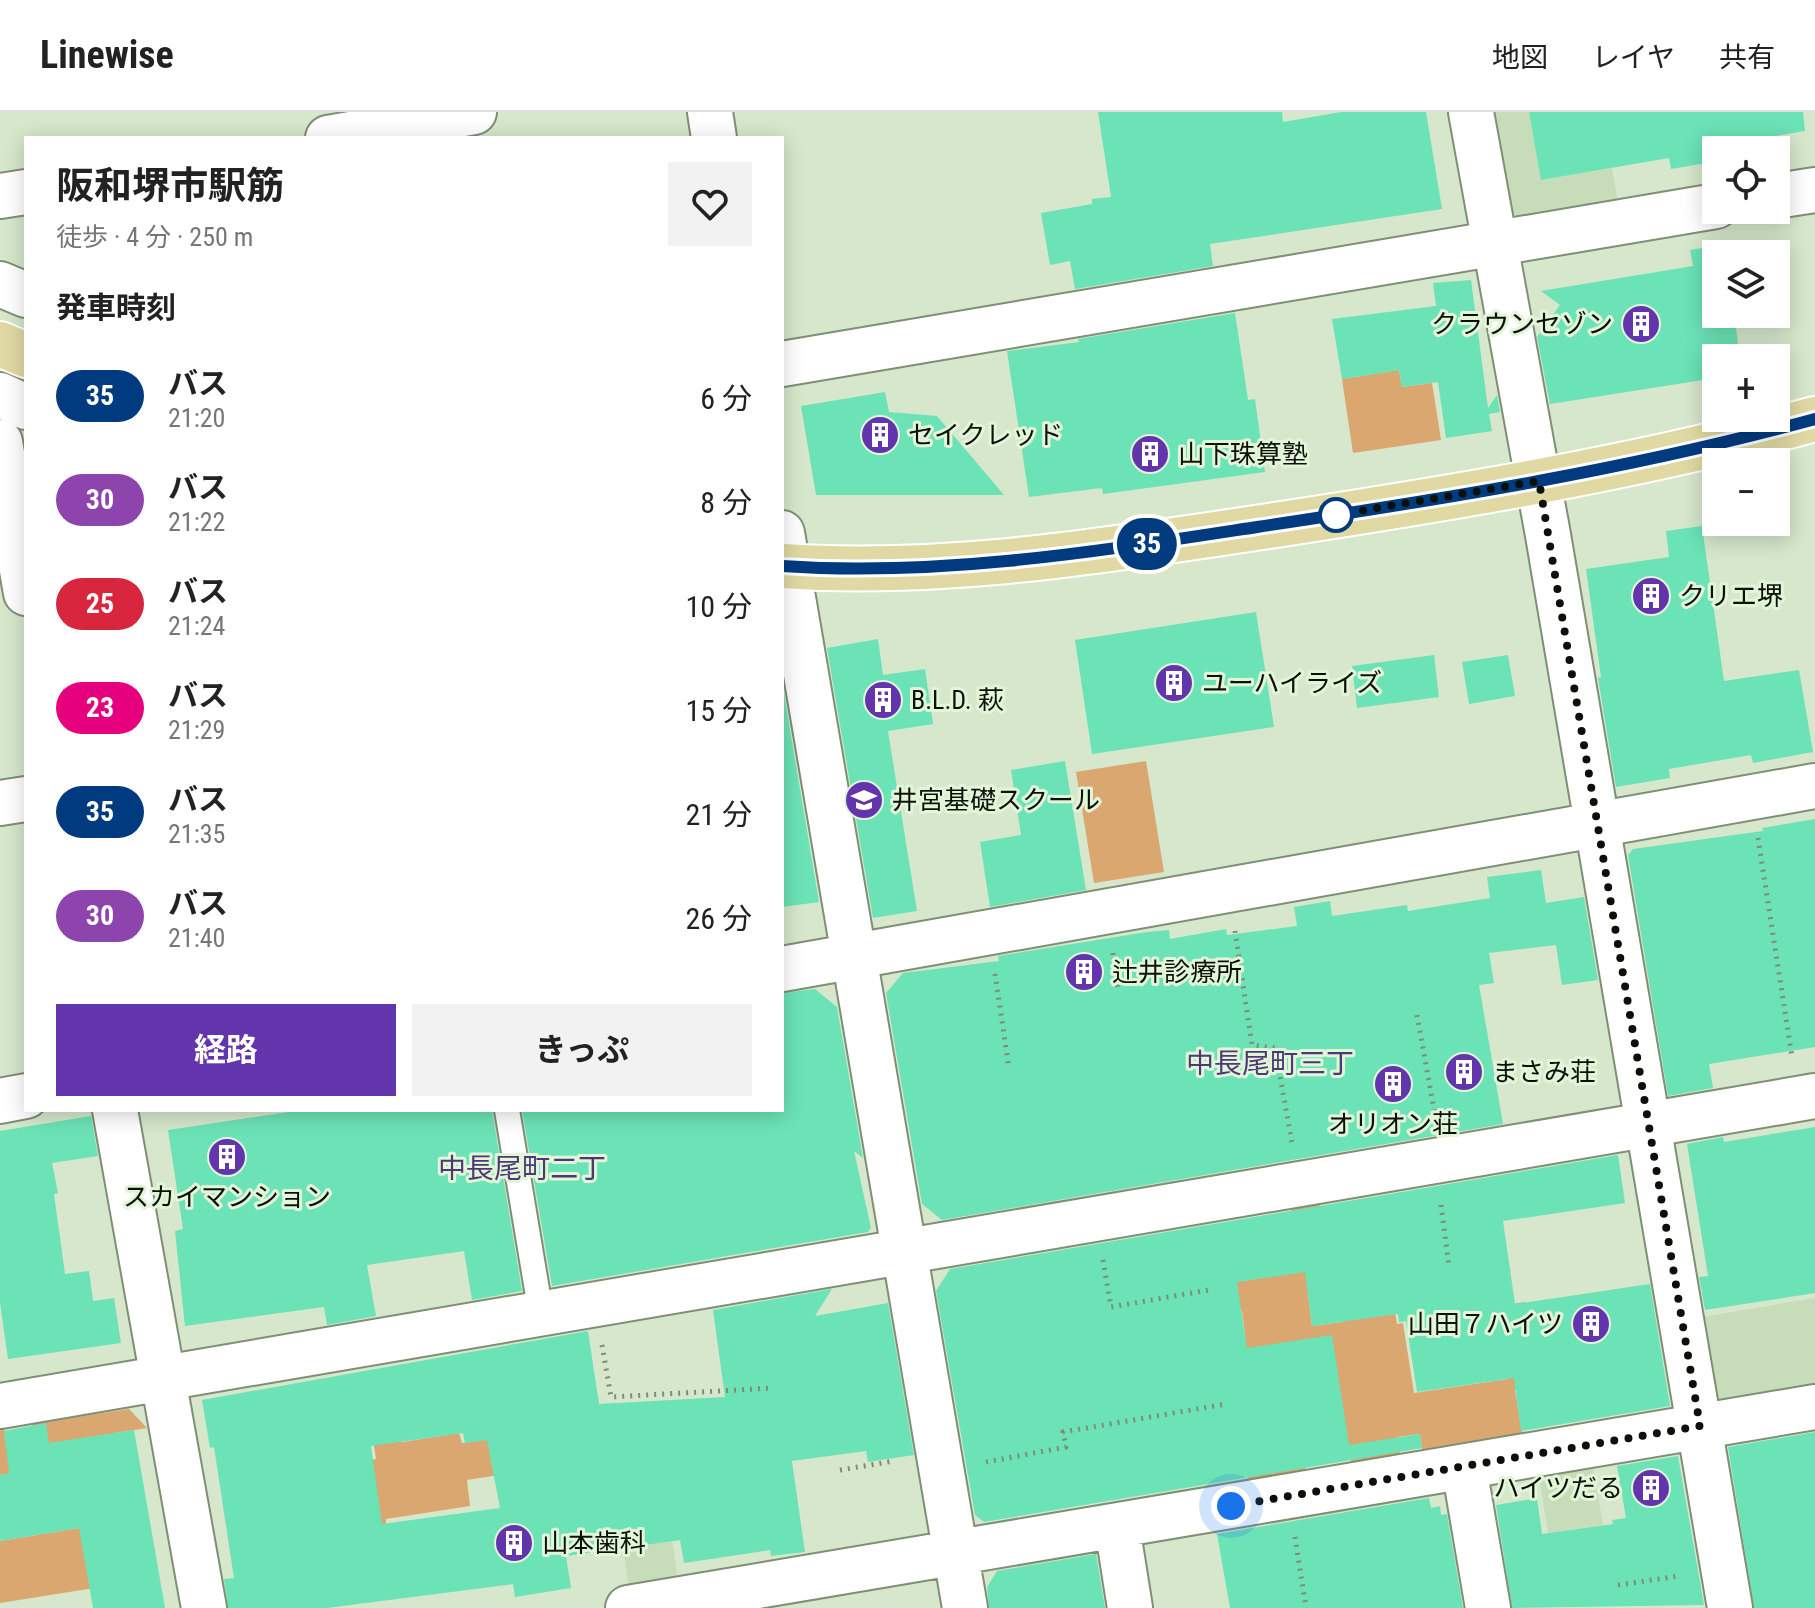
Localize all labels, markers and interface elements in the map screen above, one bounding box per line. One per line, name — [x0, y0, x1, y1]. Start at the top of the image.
text: Linewise — [40, 33, 174, 77]
text: 地図 — [1492, 41, 1548, 74]
text: レイヤ — [1592, 41, 1675, 74]
text: 共有 — [1719, 41, 1775, 74]
map controls — [1702, 136, 1790, 536]
button: locate — [1702, 136, 1790, 224]
button: heart — [668, 162, 752, 246]
text: 阪和堺市駅筋 — [56, 164, 284, 208]
text: 徒歩 · 4 分 · 250 m — [56, 222, 253, 252]
button: layers — [1702, 240, 1790, 328]
text: 発車時刻 — [56, 290, 176, 325]
building icon: クラウンセゾン — [1620, 303, 1662, 345]
place label: クラウンセゾン — [1431, 309, 1613, 339]
button: + — [1702, 344, 1790, 432]
text: バス — [168, 366, 228, 401]
text: 35 — [86, 379, 114, 412]
text: 6 分 — [700, 381, 752, 416]
text: 21:20 — [168, 403, 225, 433]
building icon: セイクレッド — [859, 414, 901, 456]
place label: セイクレッド — [908, 420, 1063, 450]
building icon: 山下珠算塾 — [1129, 433, 1171, 475]
place label: 山下珠算塾 — [1178, 439, 1308, 469]
button: − — [1702, 448, 1790, 536]
text: バス — [168, 470, 228, 505]
text: 30 — [86, 483, 114, 516]
text: 8 分 — [700, 485, 752, 520]
unlabelled marker — [1319, 498, 1353, 532]
text: 21:22 — [168, 507, 225, 537]
line badge: 35 — [1111, 518, 1183, 570]
text: 35 — [1133, 527, 1161, 560]
text: バス — [168, 574, 228, 609]
building icon: クリエ堺 — [1630, 575, 1672, 617]
place label: クリエ堺 — [1679, 581, 1783, 611]
text: 25 — [86, 587, 114, 620]
text: 10 分 — [685, 589, 752, 624]
text: 21:24 — [168, 611, 225, 641]
building icon: ユーハイライズ — [1153, 662, 1195, 704]
place label: ユーハイライズ — [1202, 668, 1382, 698]
text: バス — [168, 678, 228, 713]
building icon: B.L.D. 萩 — [862, 679, 904, 721]
place label: B.L.D. 萩 — [911, 685, 1004, 715]
text: 23 — [86, 691, 114, 724]
text: 15 分 — [685, 693, 752, 728]
text: 21:29 — [168, 715, 225, 745]
school or university icon: 井宮基礎スクール — [843, 779, 885, 821]
text: バス — [168, 782, 228, 817]
place label: 井宮基礎スクール — [892, 785, 1100, 815]
text: 35 — [86, 795, 114, 828]
text: 21 分 — [685, 797, 752, 832]
text: 21:35 — [168, 819, 225, 849]
text: バス — [168, 886, 228, 921]
text: 30 — [86, 899, 114, 932]
text: 26 分 — [685, 901, 752, 936]
text: 21:40 — [168, 923, 225, 953]
building icon: 辻井診療所 — [1063, 951, 1105, 993]
place label: 辻井診療所 — [1112, 957, 1242, 987]
button: 経路 — [56, 1004, 396, 1096]
button: きっぷ — [412, 1004, 752, 1096]
district label: 中長尾町三丁 — [1186, 1047, 1354, 1080]
building icon: まさみ荘 — [1443, 1051, 1485, 1093]
place label: まさみ荘 — [1492, 1057, 1596, 1087]
building icon: オリオン荘 — [1372, 1063, 1414, 1105]
place label: オリオン荘 — [1328, 1109, 1458, 1139]
building icon: スカイマンション — [206, 1136, 248, 1178]
district label: 中長尾町二丁 — [438, 1152, 606, 1185]
place label: スカイマンション — [123, 1182, 331, 1212]
building icon: 山田７ハイツ — [1570, 1303, 1612, 1345]
place label: 山田７ハイツ — [1408, 1309, 1563, 1339]
building icon: ハイツだる — [1630, 1467, 1672, 1509]
place label: ハイツだる — [1494, 1473, 1623, 1503]
your location — [1211, 1486, 1251, 1526]
building icon: 山本歯科 — [493, 1522, 535, 1564]
place label: 山本歯科 — [542, 1528, 646, 1558]

